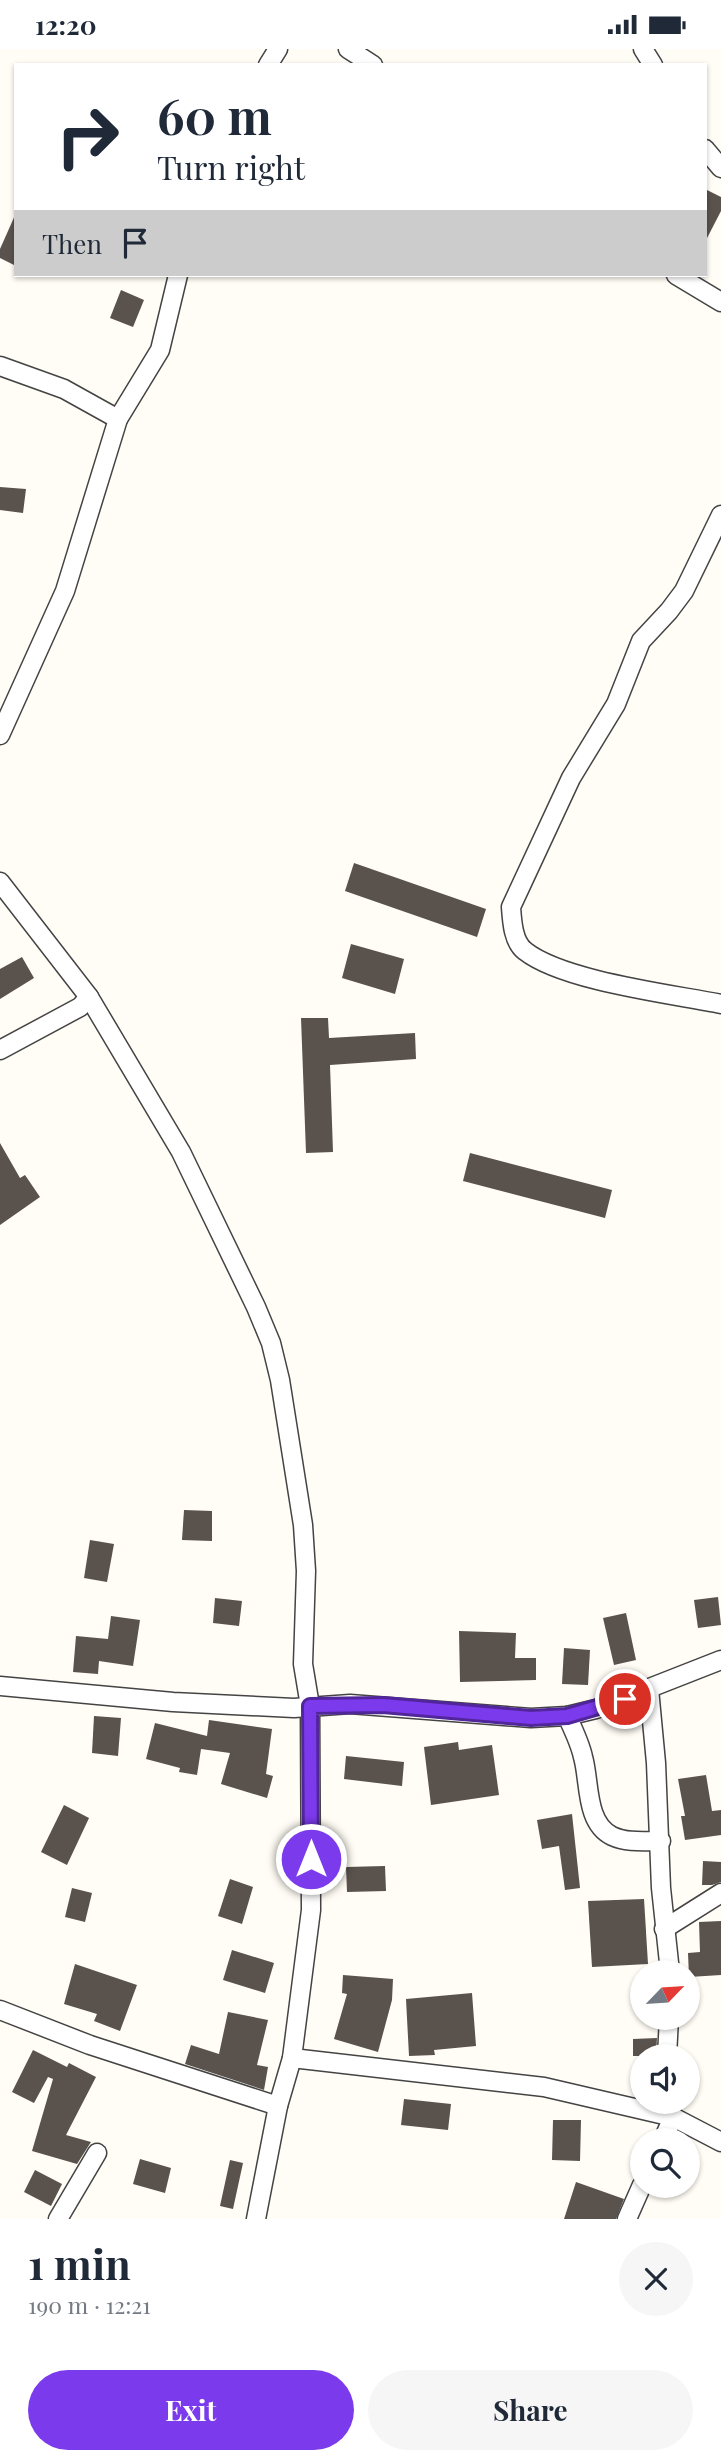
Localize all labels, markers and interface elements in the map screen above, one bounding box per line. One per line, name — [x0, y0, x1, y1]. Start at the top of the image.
text: 12:20 — [35, 7, 96, 42]
text: 60 m — [157, 82, 272, 147]
icon: right — [42, 91, 133, 182]
text: Turn right — [157, 145, 305, 188]
icon: arrive — [116, 224, 154, 262]
text: Then — [42, 226, 102, 261]
pin — [595, 1669, 655, 1729]
icon: arrive — [606, 1680, 644, 1718]
position arrow — [274, 1822, 348, 1896]
north arrow — [630, 1960, 700, 2030]
map controls — [630, 1960, 700, 2198]
button: sound — [630, 2044, 700, 2114]
button: search — [630, 2128, 700, 2198]
text: 1 min — [28, 2235, 131, 2291]
button: close — [619, 2242, 693, 2316]
text: 190 m · 12:21 — [28, 2289, 151, 2320]
button: Exit — [28, 2370, 354, 2450]
button: Share — [368, 2370, 693, 2450]

